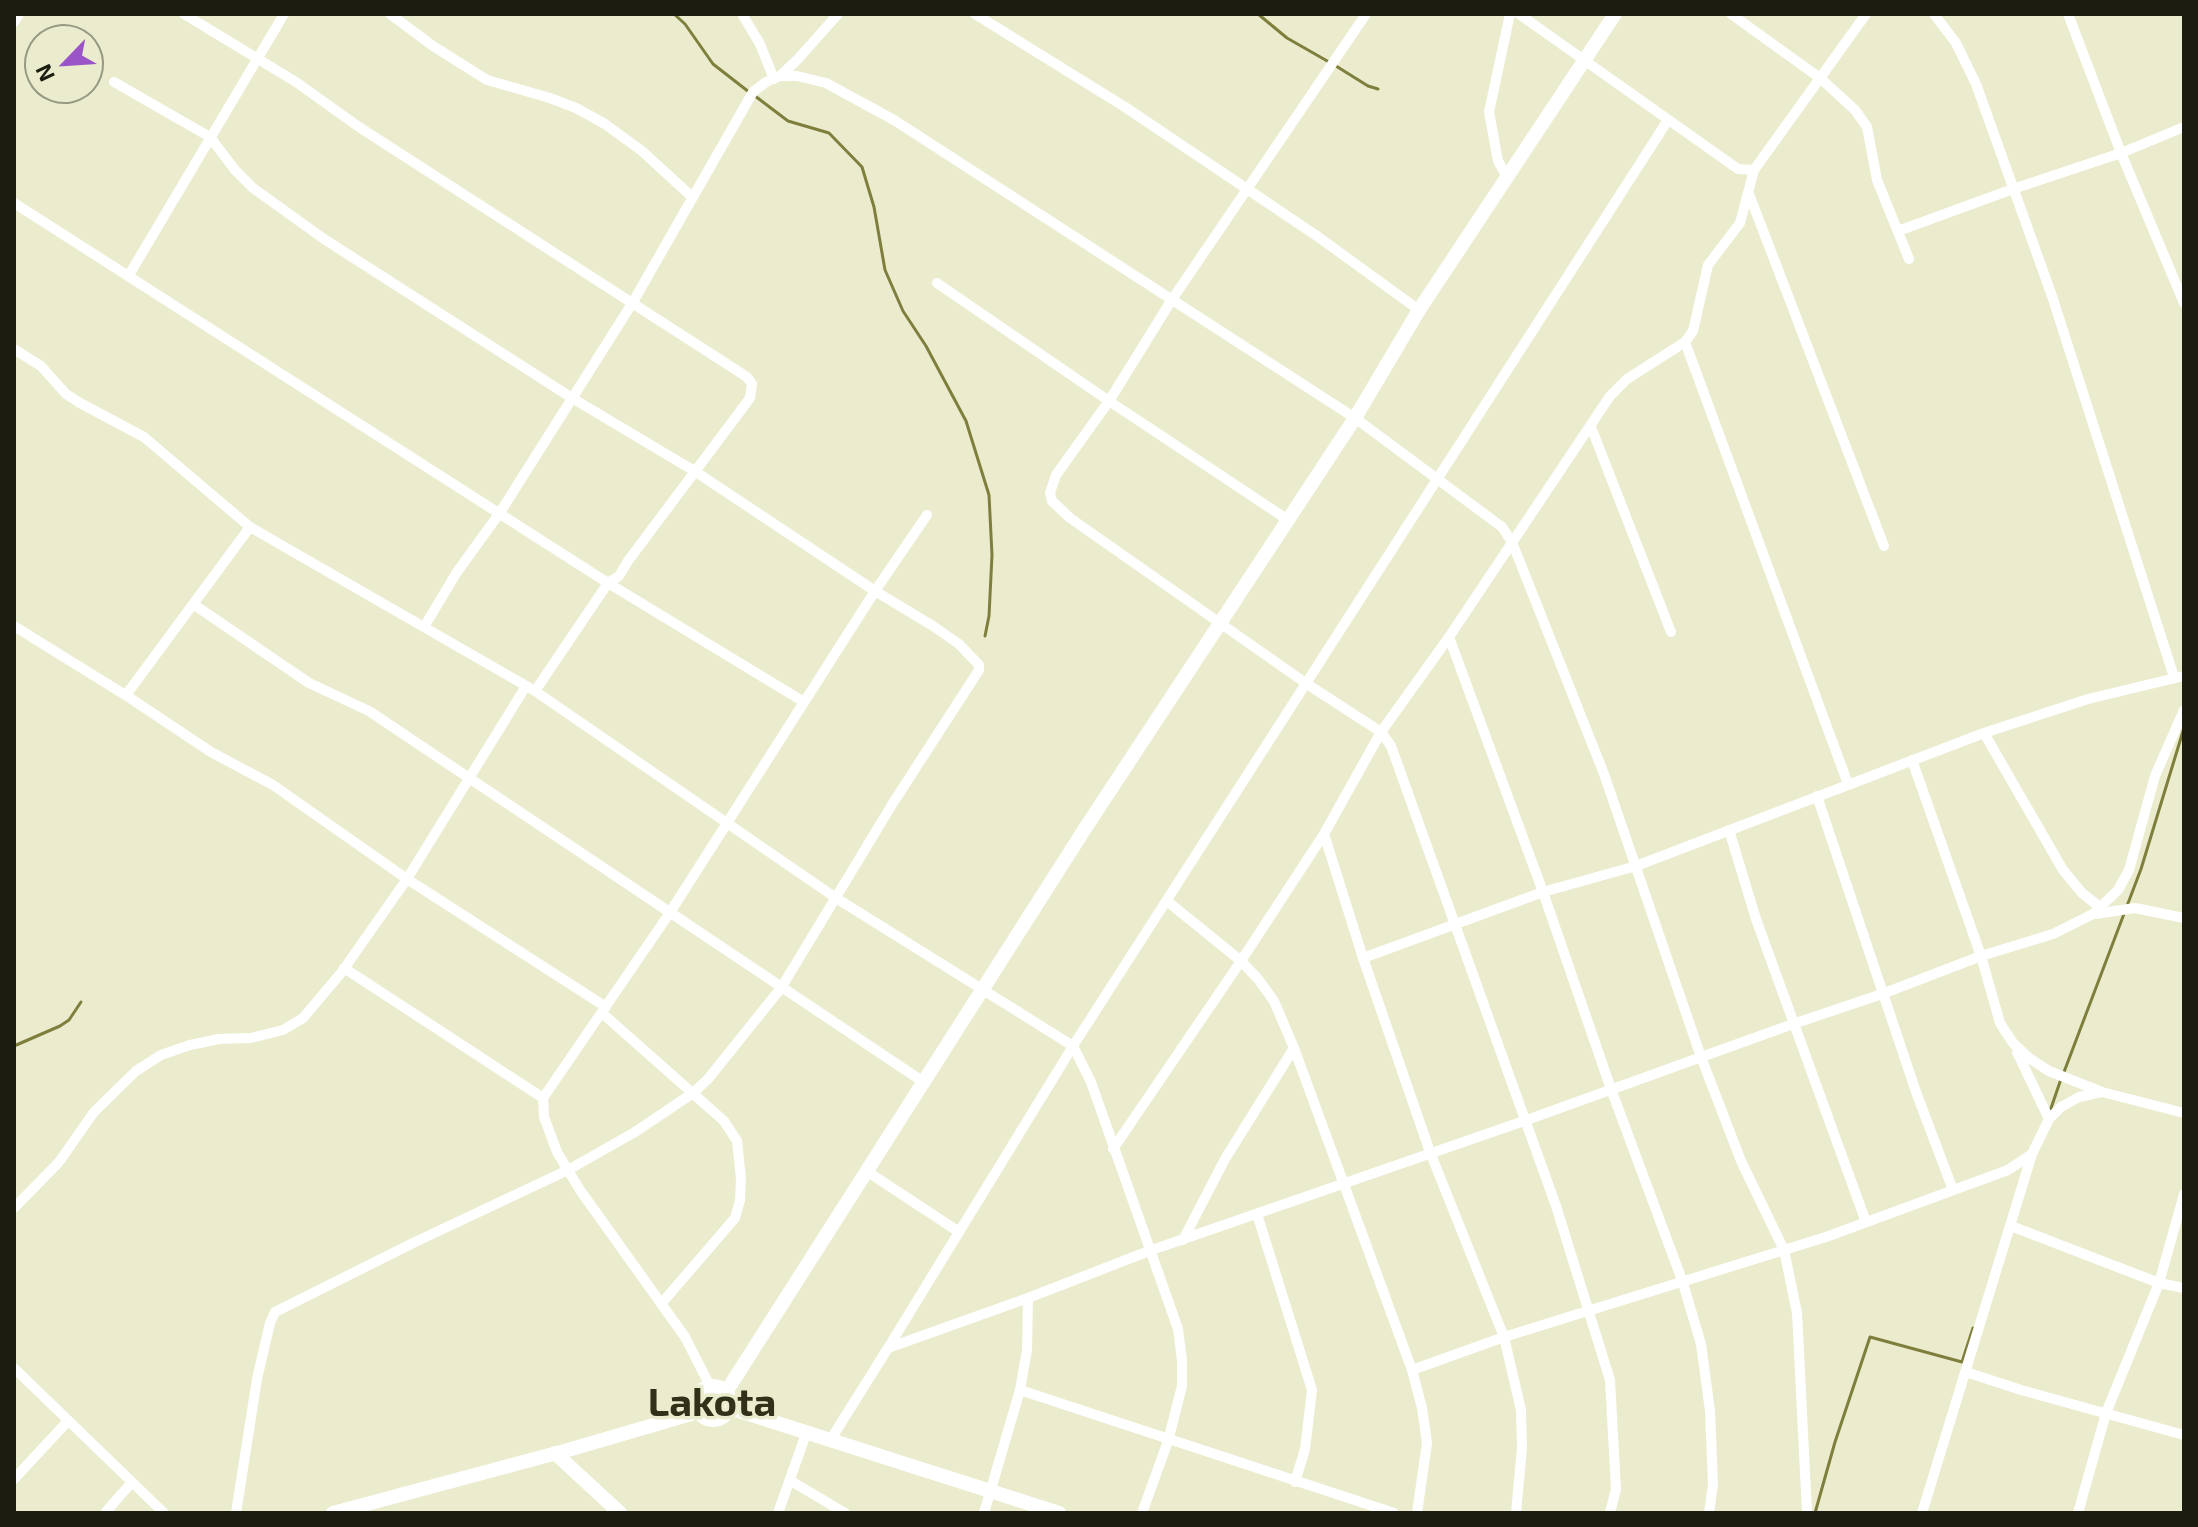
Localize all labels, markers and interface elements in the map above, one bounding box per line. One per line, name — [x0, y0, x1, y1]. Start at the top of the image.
north arrow — [24, 24, 104, 104]
text: N — [29, 61, 59, 86]
district label: Lakota — [648, 1379, 776, 1427]

